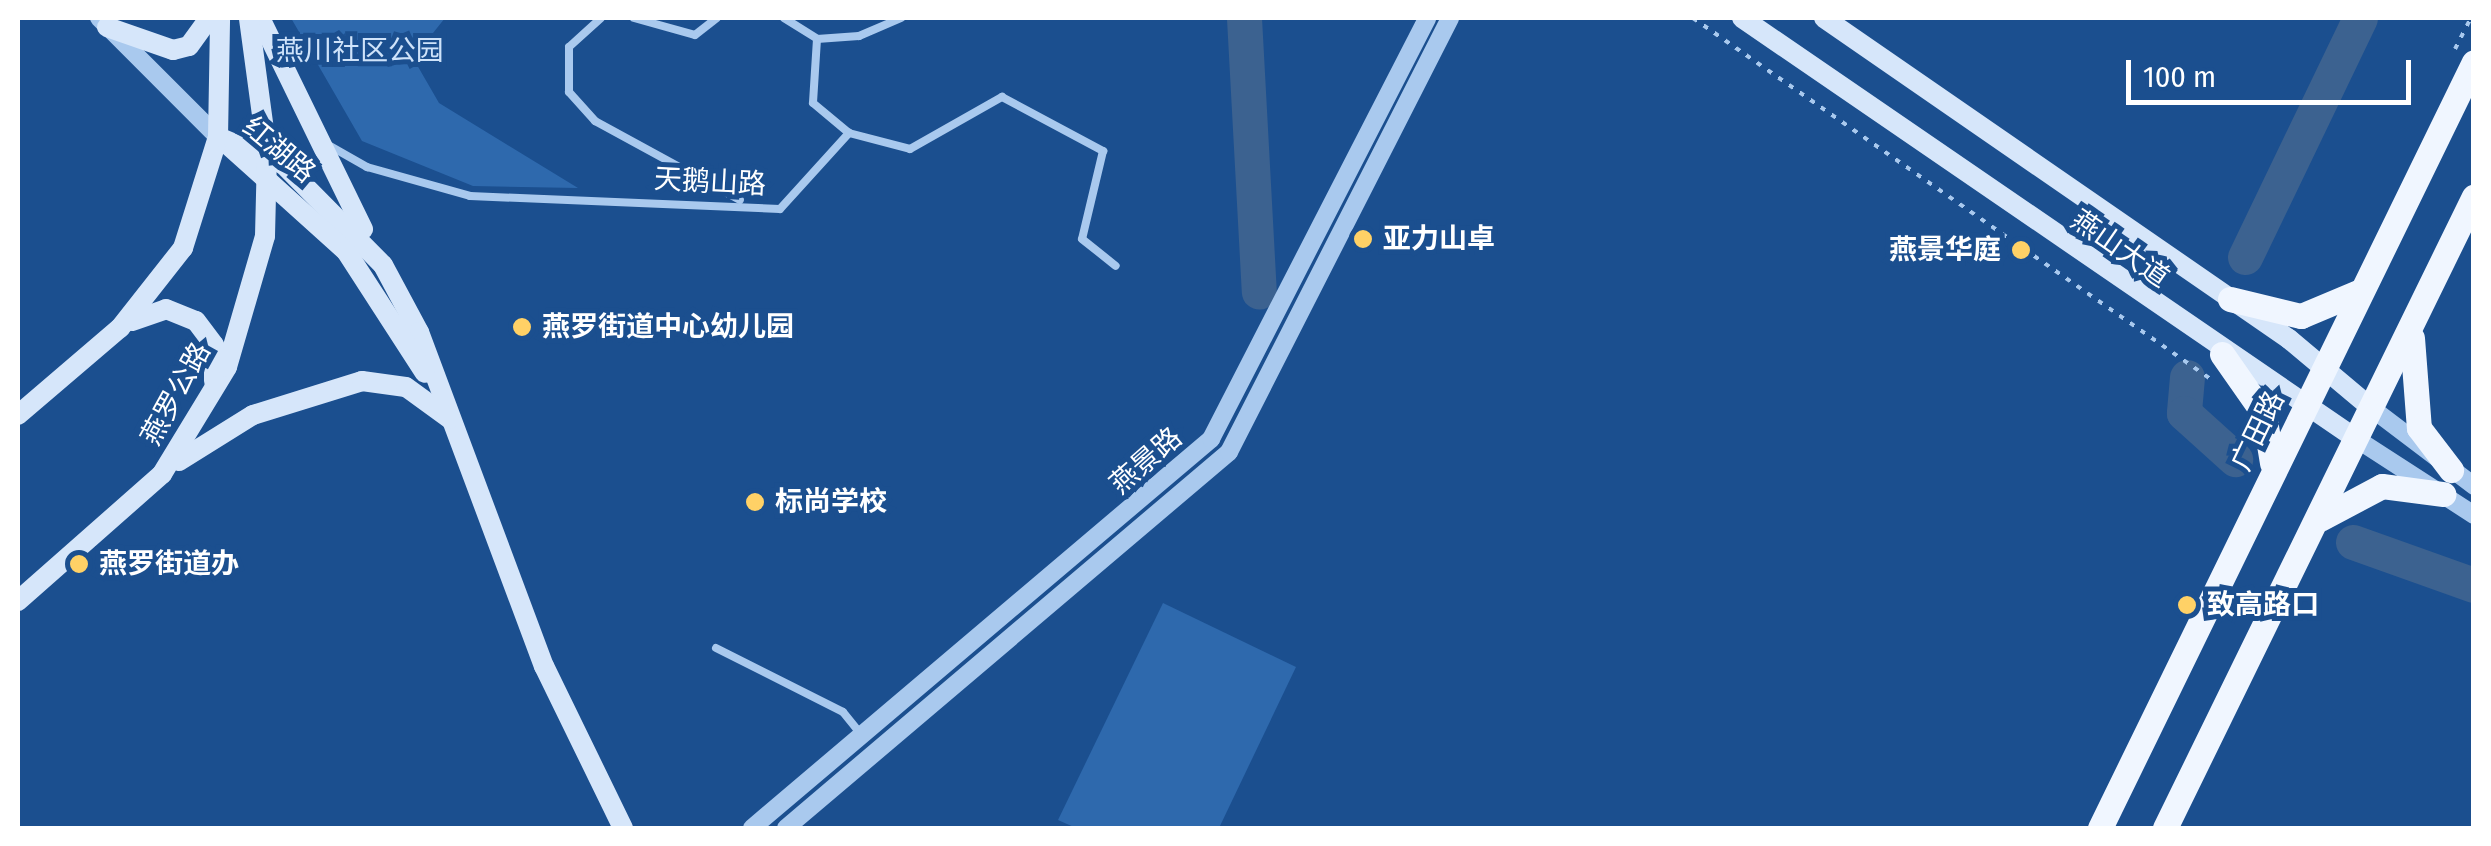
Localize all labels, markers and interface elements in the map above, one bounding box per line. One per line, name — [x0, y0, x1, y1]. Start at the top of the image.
park label: 燕川社区公园 — [276, 34, 444, 68]
scale bar — [2131, 40, 2416, 102]
text: 100 m — [2143, 59, 2216, 95]
street label: 红湖路 — [236, 110, 322, 190]
street label: 天鹅山路 — [653, 162, 767, 202]
street label: 燕山大道 — [2064, 203, 2176, 295]
place label: 亚力山卓 — [1383, 222, 1495, 256]
marker: 亚力山卓 — [1352, 228, 1374, 250]
place label: 燕景华庭 — [1889, 233, 2001, 267]
marker: 燕景华庭 — [2010, 239, 2032, 261]
place label: 燕罗街道中心幼儿园 — [542, 310, 794, 344]
marker: 燕罗街道中心幼儿园 — [511, 316, 533, 338]
street label: 燕罗公路 — [134, 337, 218, 451]
street label: 广田路 — [2224, 386, 2292, 476]
street label: 燕景路 — [1103, 421, 1189, 501]
place label: 标尚学校 — [775, 485, 887, 519]
marker: 标尚学校 — [744, 491, 766, 513]
place label: 燕罗街道办 — [99, 547, 239, 581]
marker: 燕罗街道办 — [68, 553, 90, 575]
place label: 致高路口 — [2207, 588, 2319, 622]
marker: 致高路口 — [2176, 594, 2198, 616]

